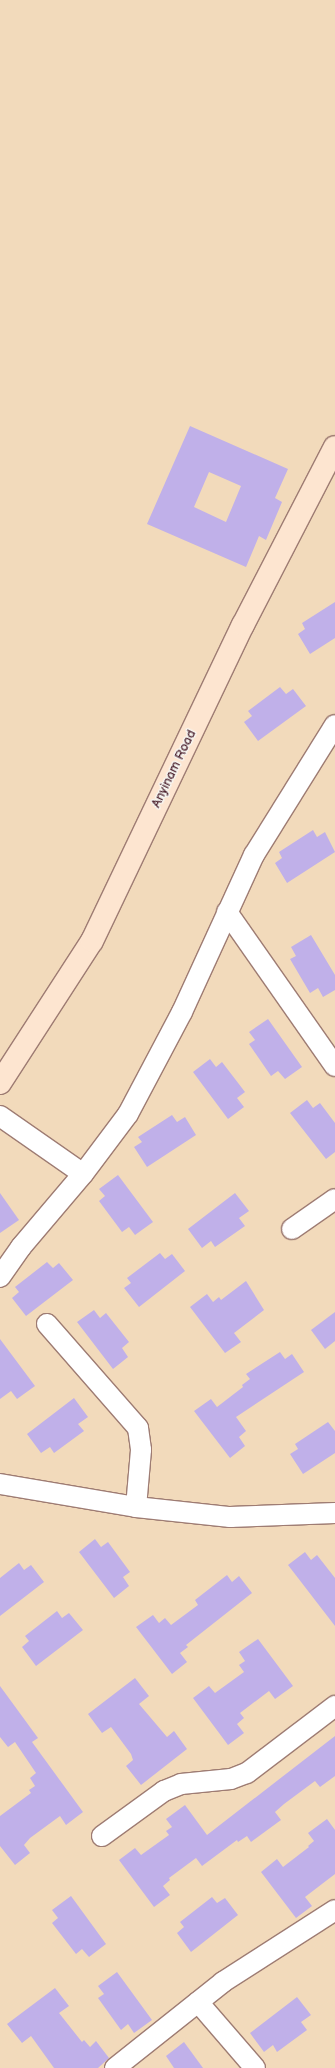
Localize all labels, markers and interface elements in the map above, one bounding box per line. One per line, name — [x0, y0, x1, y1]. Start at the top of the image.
street label: Anyinam Road — [148, 728, 200, 810]

